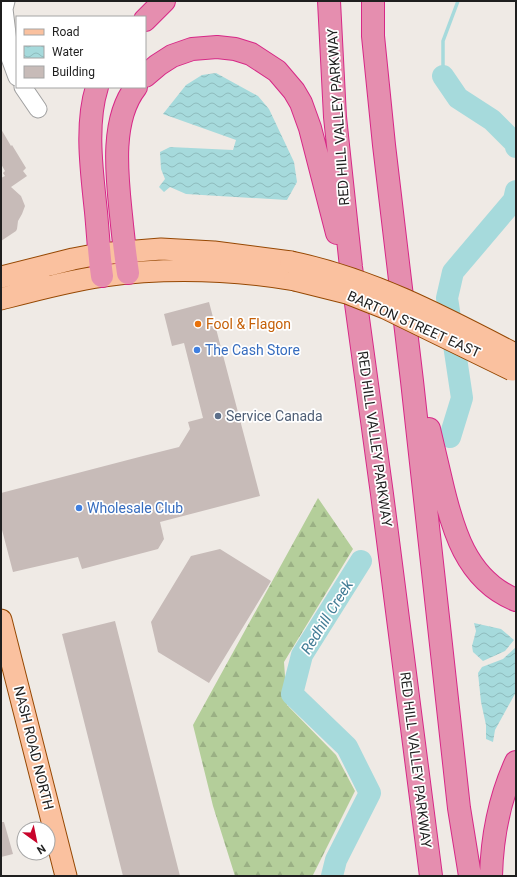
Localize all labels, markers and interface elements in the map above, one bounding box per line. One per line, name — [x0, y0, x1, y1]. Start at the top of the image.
legend — [16, 16, 146, 88]
text: Road — [52, 25, 80, 39]
street label: RED HILL VALLEY PARKWAY — [324, 27, 352, 206]
text: Water — [52, 45, 83, 59]
text: Building — [52, 65, 95, 79]
street label: BARTON STREET EAST — [345, 287, 484, 361]
place label: Fool & Flagon — [206, 316, 291, 332]
marker: Fool & Flagon — [193, 319, 203, 329]
place label: The Cash Store — [205, 342, 300, 358]
marker: The Cash Store — [192, 345, 202, 355]
street label: RED HILL VALLEY PARKWAY — [355, 350, 395, 529]
place label: Service Canada — [226, 408, 323, 424]
marker: Service Canada — [213, 411, 223, 421]
place label: Wholesale Club — [87, 500, 183, 516]
marker: Wholesale Club — [74, 503, 84, 513]
water label: Redhill Creek — [297, 576, 357, 657]
street label: RED HILL VALLEY PARKWAY — [397, 671, 435, 850]
street label: NASH ROAD NORTH — [11, 684, 57, 812]
north arrow — [16, 821, 56, 861]
text: N — [34, 841, 48, 857]

